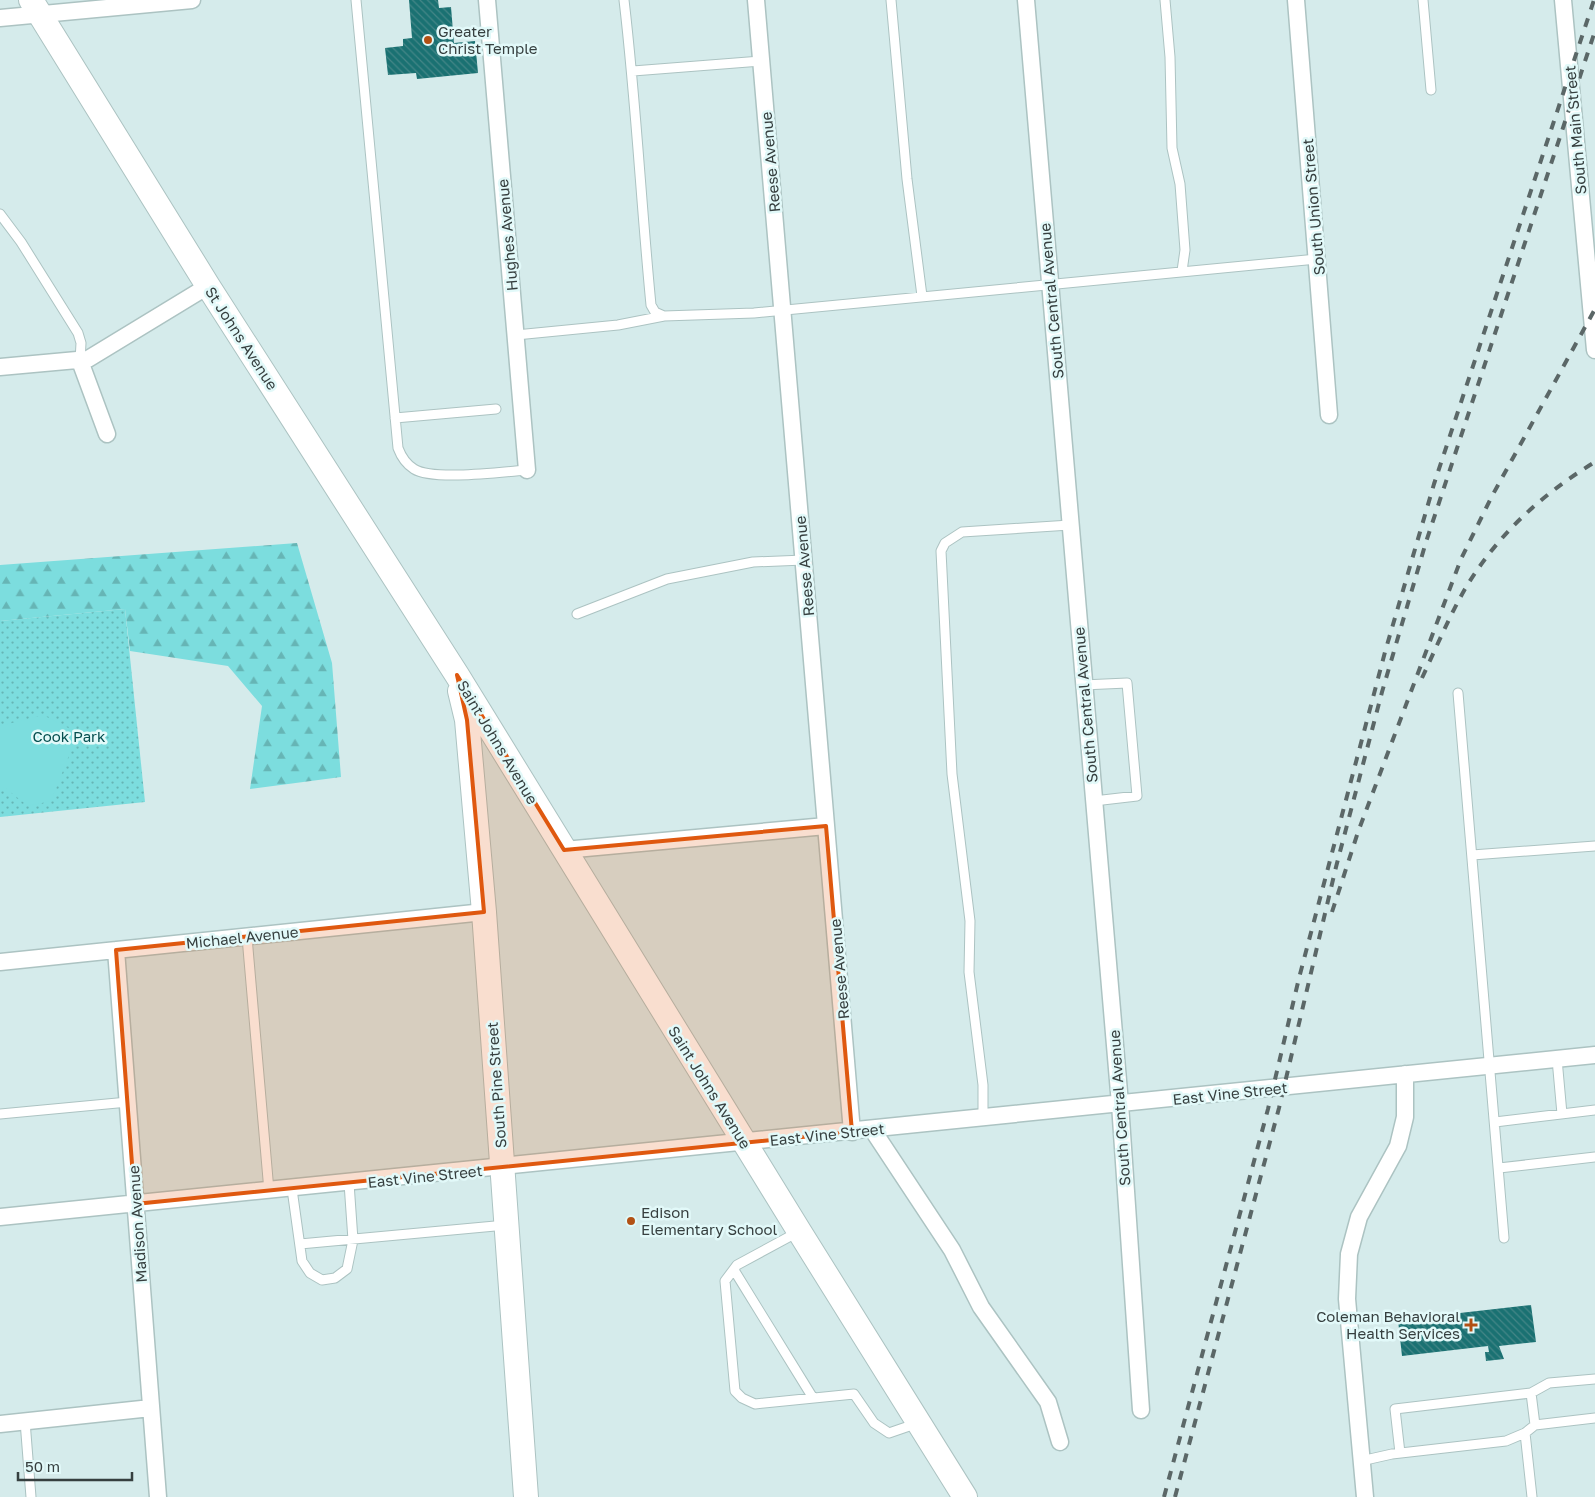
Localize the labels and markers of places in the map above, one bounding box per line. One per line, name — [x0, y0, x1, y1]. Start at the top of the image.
place label: Greater Christ Temple — [438, 22, 538, 57]
marker: Greater Christ Temple — [422, 34, 434, 46]
place label: Edison Elementary School — [641, 1203, 777, 1238]
marker: Edison Elementary School — [625, 1215, 637, 1227]
place label: Coleman Behavioral Health Services — [1316, 1307, 1460, 1342]
marker: Coleman Behavioral Health Services — [1464, 1318, 1478, 1332]

